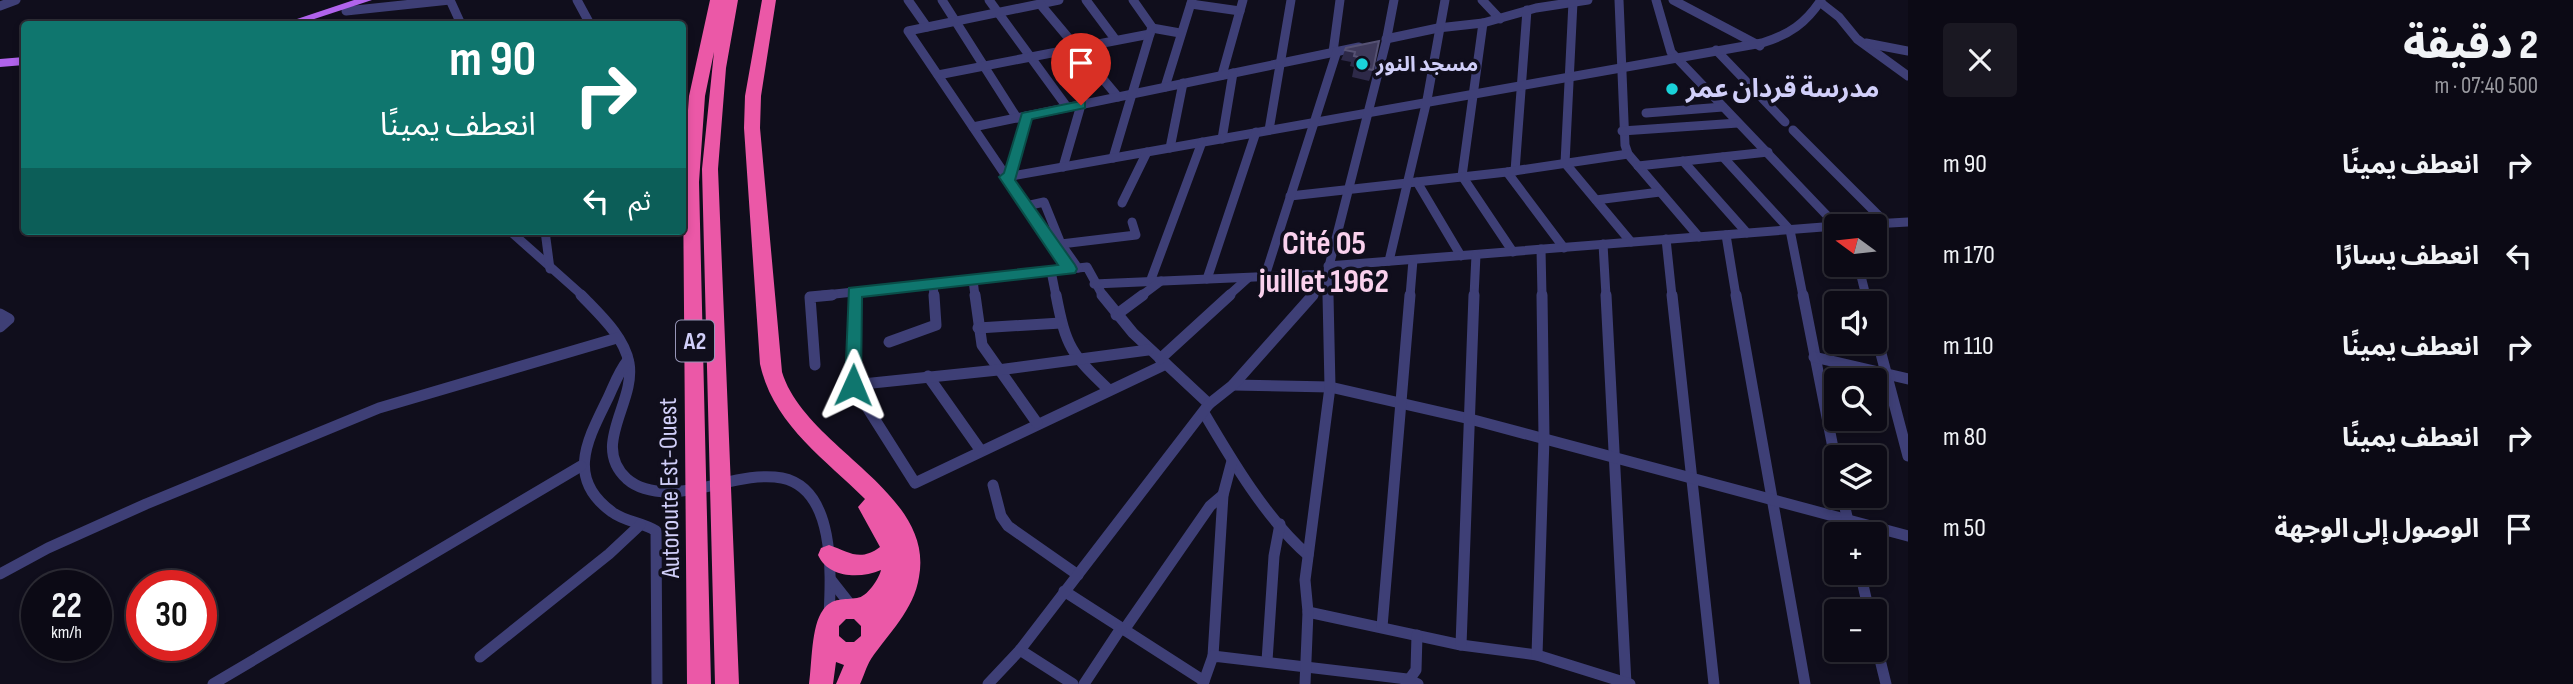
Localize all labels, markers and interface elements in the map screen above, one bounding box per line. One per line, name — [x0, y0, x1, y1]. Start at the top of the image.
text: 2 دقيقة — [2403, 20, 2538, 71]
button: close — [1943, 23, 2017, 97]
text: 90 m — [449, 31, 536, 90]
pin — [1051, 33, 1111, 105]
icon: arrive — [1062, 44, 1100, 82]
icon: right — [560, 49, 651, 140]
place label: مسجد النور — [1375, 52, 1478, 77]
marker: مسجد النور — [1354, 56, 1370, 72]
text: 500 m · 07:40 — [2434, 72, 2538, 100]
place label: مدرسة قردان عمر — [1685, 74, 1879, 105]
marker: مدرسة قردان عمر — [1664, 81, 1680, 97]
text: انعطف يمينًا — [380, 106, 536, 145]
icon: right — [2500, 146, 2538, 184]
text: 90 m — [1943, 149, 1987, 180]
text: انعطف يمينًا — [2342, 150, 2479, 181]
icon: left — [577, 182, 615, 220]
text: ثم — [629, 187, 651, 218]
north arrow — [1824, 214, 1886, 276]
map controls — [1824, 214, 1887, 662]
district label: Cité 05 juillet 1962 — [1258, 224, 1389, 302]
icon: left — [2500, 237, 2538, 275]
text: 170 m — [1943, 240, 1995, 271]
text: انعطف يسارًا — [2335, 241, 2479, 272]
button: sound — [1824, 291, 1887, 354]
road number: A2 — [676, 320, 714, 362]
icon: right — [2500, 328, 2538, 366]
text: 110 m — [1943, 331, 1994, 362]
text: انعطف يمينًا — [2342, 332, 2479, 363]
position arrow — [816, 348, 890, 422]
button: search — [1824, 368, 1887, 431]
street label: Autoroute Est-Ouest — [653, 397, 687, 579]
icon: right — [2500, 419, 2538, 457]
text: 80 m — [1943, 422, 1987, 453]
text: انعطف يمينًا — [2342, 423, 2479, 454]
button: layers — [1824, 445, 1887, 508]
icon: arrive — [2500, 510, 2538, 548]
text: 50 m — [1943, 513, 1986, 544]
text: الوصول إلى الوجهة — [2275, 514, 2479, 545]
button: + — [1824, 522, 1887, 585]
speed limit sign: 30 — [126, 570, 217, 661]
text: 22 — [51, 585, 82, 628]
button: − — [1824, 599, 1887, 662]
text: km/h — [51, 622, 82, 643]

